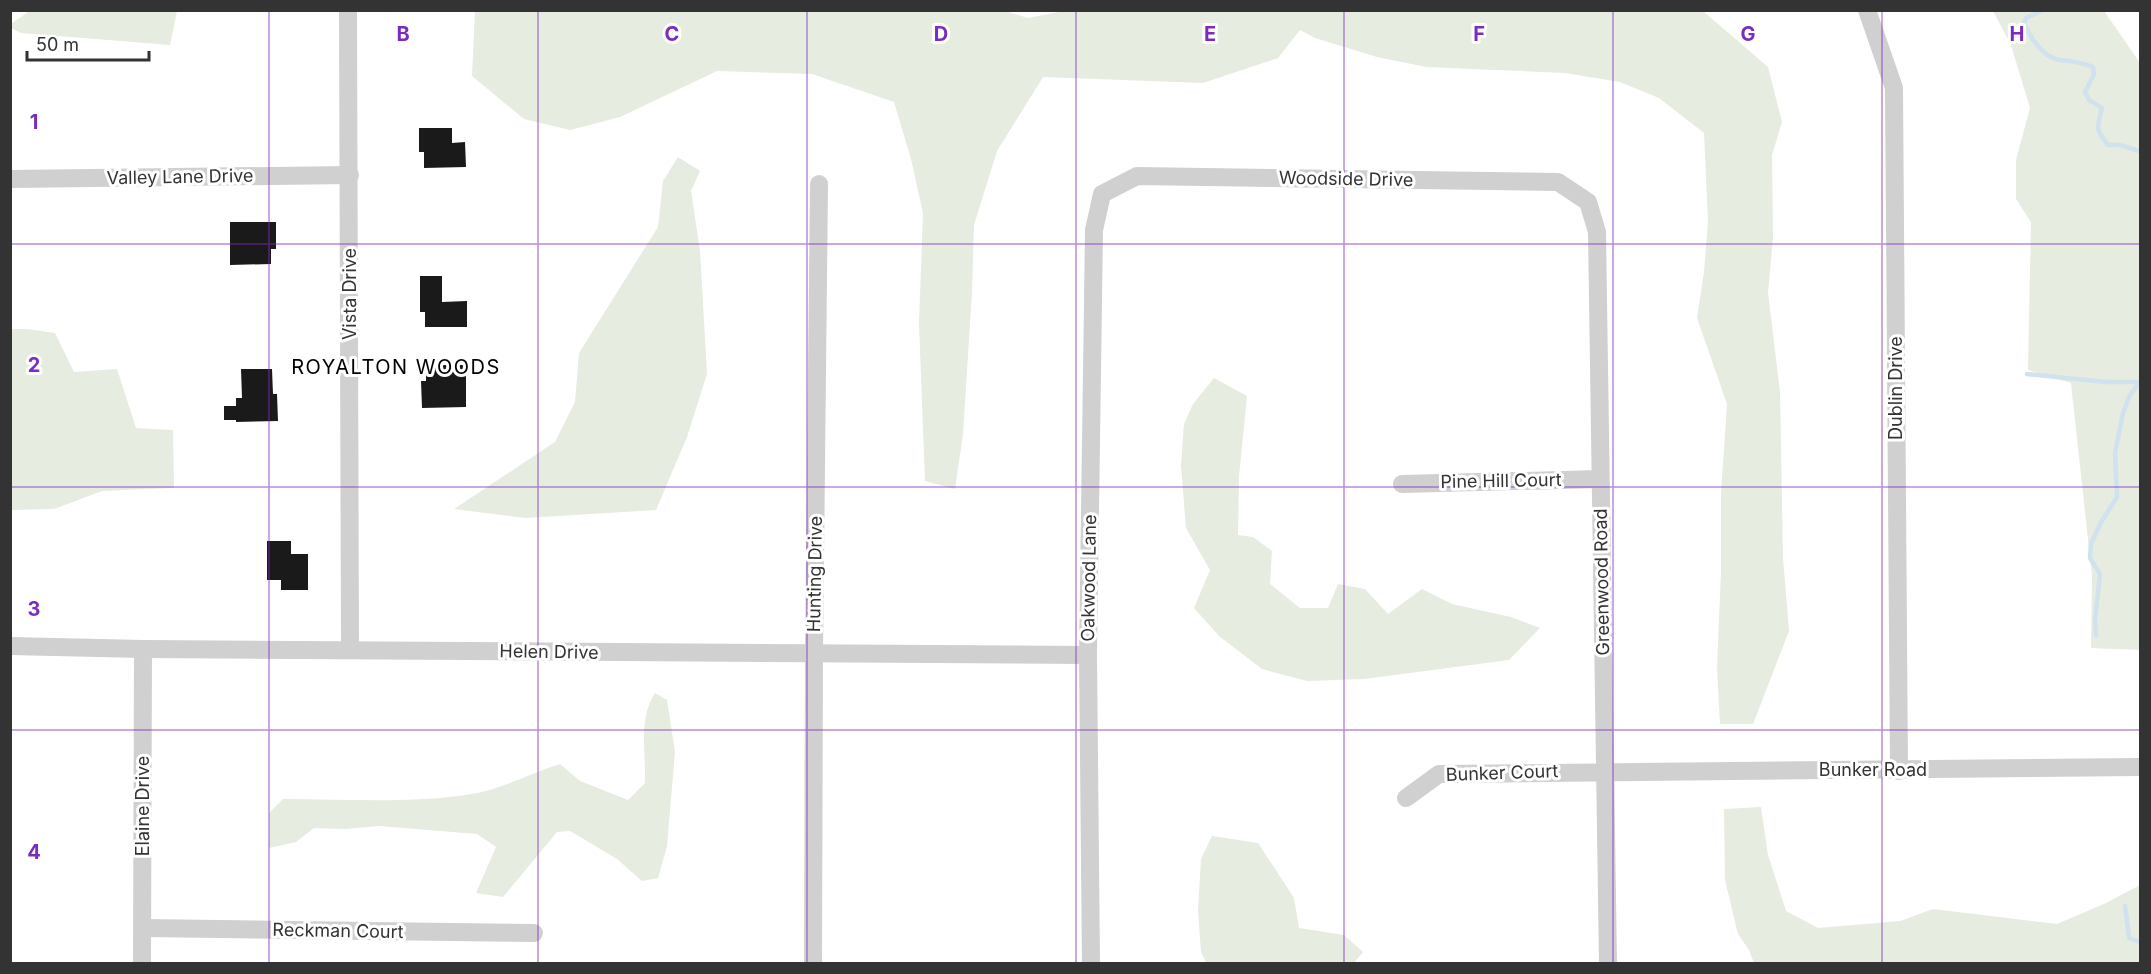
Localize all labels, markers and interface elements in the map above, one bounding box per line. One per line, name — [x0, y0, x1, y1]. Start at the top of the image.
text: B — [396, 22, 410, 46]
text: C — [665, 22, 679, 46]
text: D — [934, 22, 948, 46]
text: E — [1204, 22, 1216, 46]
text: F — [1473, 22, 1485, 46]
text: G — [1740, 22, 1756, 46]
text: H — [2010, 22, 2024, 46]
scale bar — [27, 24, 148, 62]
text: 50 m — [36, 34, 79, 55]
text: 1 — [30, 110, 38, 134]
street label: Valley Lane Drive — [106, 165, 254, 188]
street label: Woodside Drive — [1279, 167, 1413, 190]
street label: Vista Drive — [339, 248, 360, 340]
street label: Dublin Drive — [1885, 336, 1906, 440]
text: 2 — [28, 353, 40, 377]
district label: ROYALTON WOODS — [291, 355, 501, 379]
street label: Pine Hill Court — [1440, 469, 1562, 492]
street label: Greenwood Road — [1590, 508, 1613, 656]
street label: Oakwood Lane — [1077, 514, 1100, 642]
street label: Hunting Drive — [803, 516, 826, 632]
text: 3 — [28, 597, 40, 621]
street label: Helen Drive — [499, 640, 599, 663]
street label: Elaine Drive — [132, 756, 153, 856]
street label: Bunker Road — [1819, 759, 1927, 780]
street label: Bunker Court — [1445, 760, 1559, 785]
text: 4 — [27, 840, 41, 864]
street label: Reckman Court — [272, 919, 404, 942]

